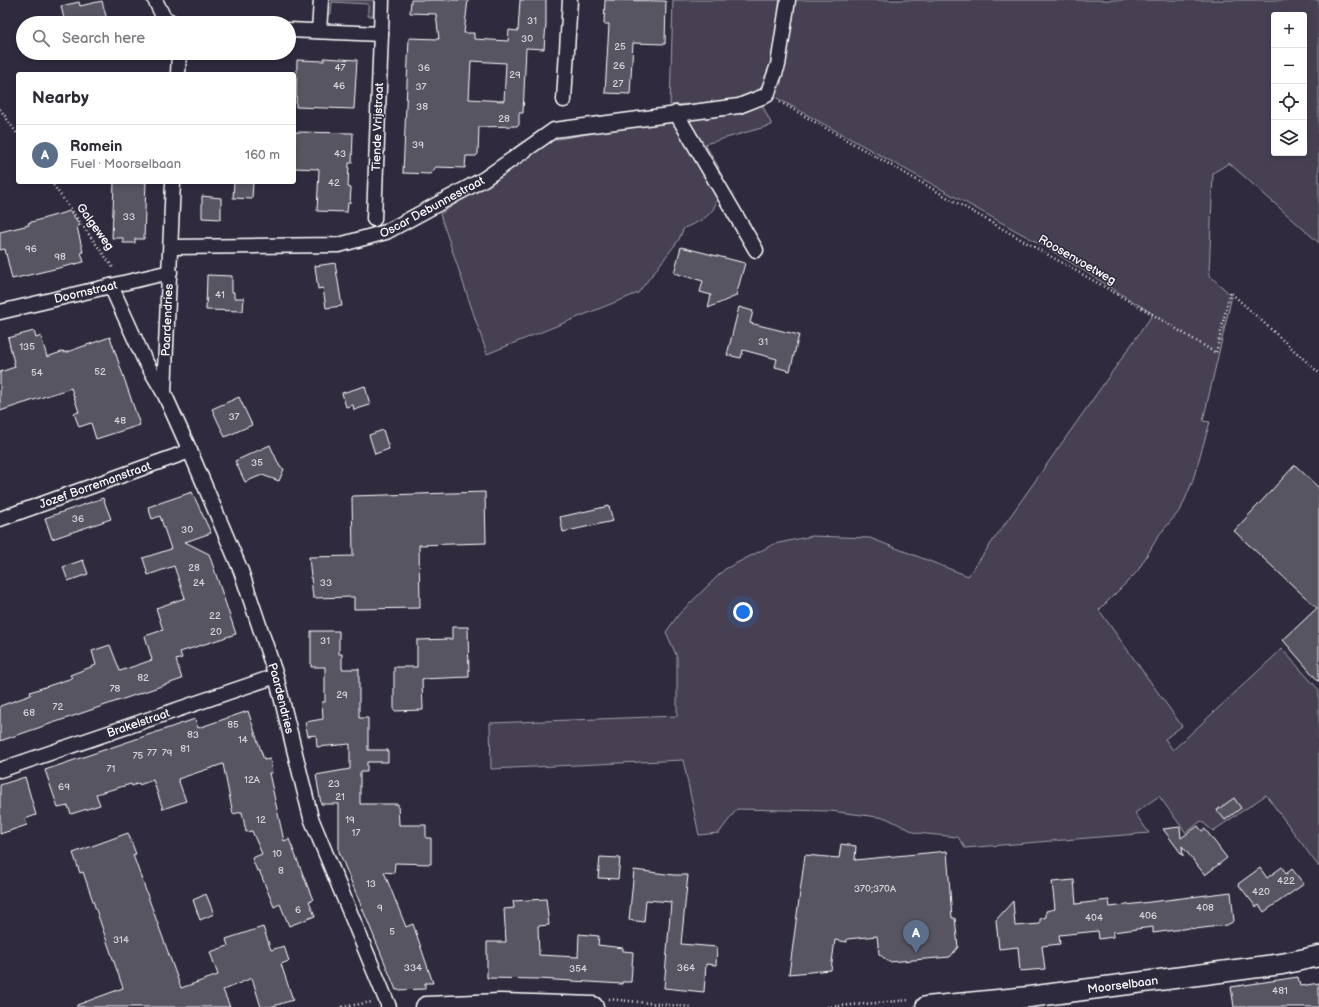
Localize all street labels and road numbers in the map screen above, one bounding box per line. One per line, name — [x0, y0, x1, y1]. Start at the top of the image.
street label: Tiende Vrijstraat — [369, 82, 387, 172]
street label: Oscar Debunnestraat — [378, 173, 487, 241]
street label: Galgeweg — [73, 201, 117, 253]
street label: Roosenvoetweg — [1035, 232, 1119, 288]
street label: Doornstraat — [53, 277, 119, 307]
street label: Paardendries — [158, 283, 176, 357]
street label: Jozef Borremanstraat — [37, 458, 153, 512]
street label: Paardendries — [265, 661, 297, 735]
street label: Brakelstraat — [105, 705, 172, 741]
street label: Moorselbaan — [1086, 973, 1159, 997]

